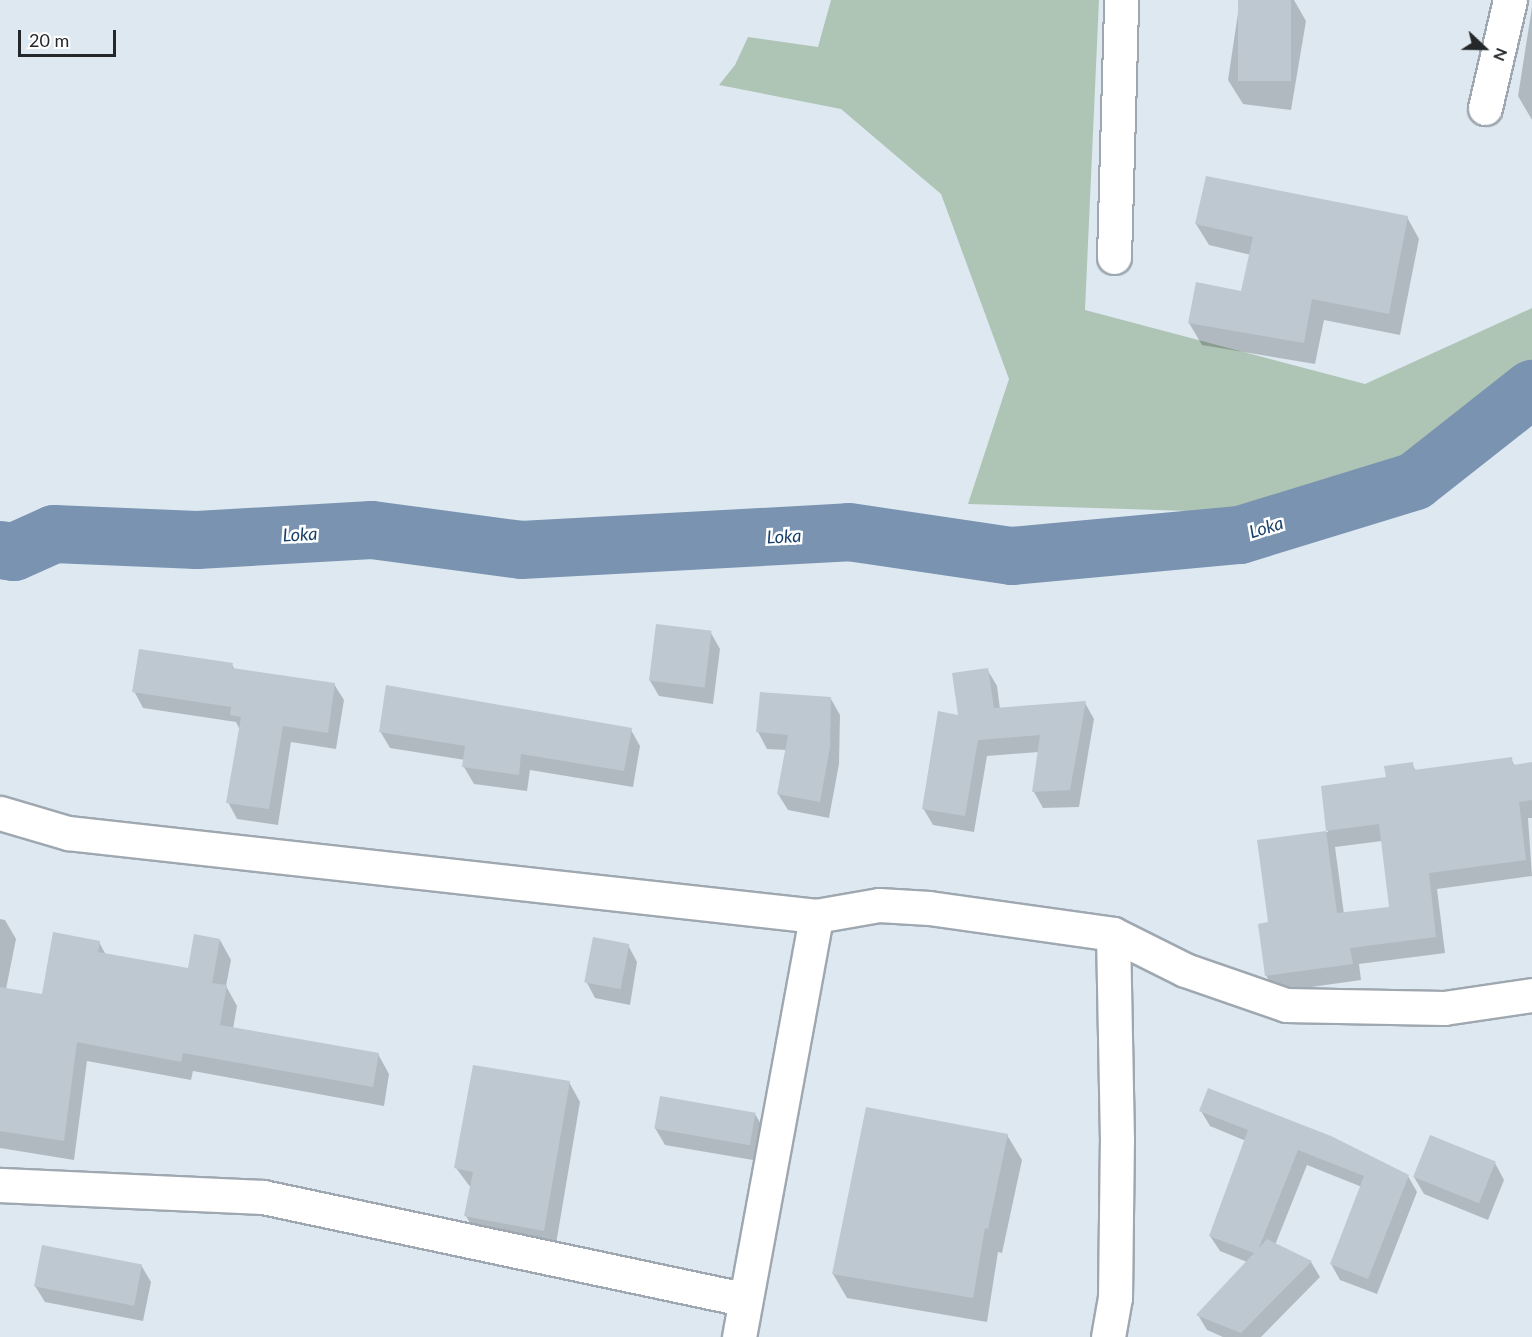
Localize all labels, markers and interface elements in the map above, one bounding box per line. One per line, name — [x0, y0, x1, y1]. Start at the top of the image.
scale bar — [21, 18, 118, 56]
north arrow — [1454, 18, 1514, 78]
text: 20 m — [29, 29, 69, 51]
text: N — [1490, 46, 1512, 64]
water label: Loka — [1246, 512, 1286, 542]
water label: Loka — [282, 522, 318, 546]
water label: Loka — [766, 524, 802, 548]

